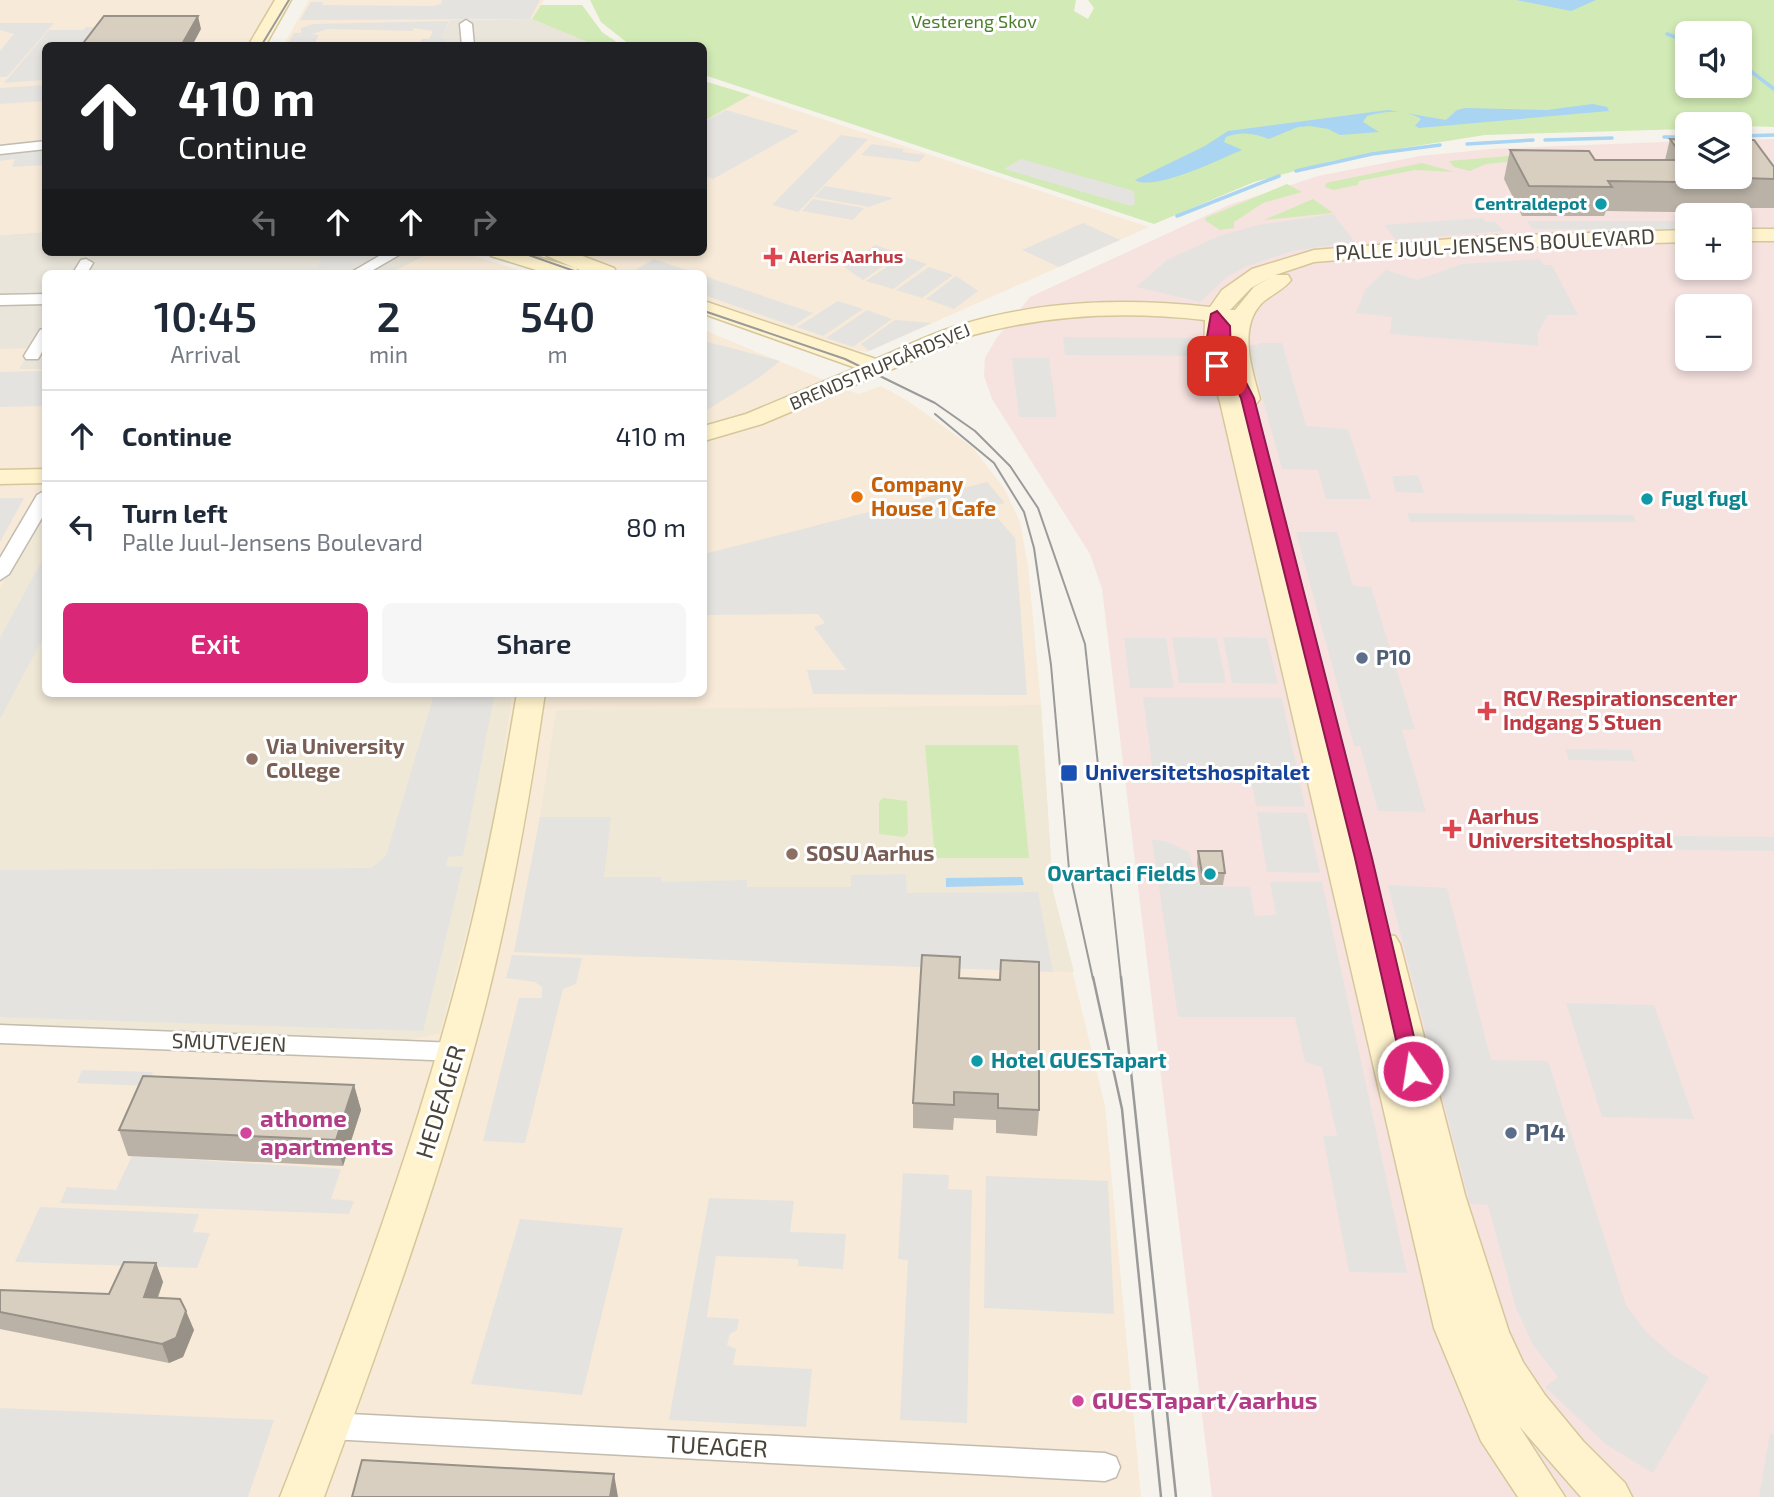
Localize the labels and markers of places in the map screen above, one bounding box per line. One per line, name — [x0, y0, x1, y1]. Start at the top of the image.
place label: Centraldepot — [1475, 192, 1588, 214]
marker: Centraldepot — [1593, 196, 1609, 212]
place label: Aleris Aarhus — [789, 245, 903, 267]
marker: Aleris Aarhus — [763, 247, 783, 267]
pin — [1187, 336, 1247, 396]
place label: Company House 1 Cafe — [871, 471, 996, 520]
place label: Fugl fugl — [1661, 485, 1748, 510]
marker: Company House 1 Cafe — [849, 489, 865, 505]
marker: Fugl fugl — [1639, 491, 1655, 507]
place label: P10 — [1376, 644, 1411, 669]
marker: P10 — [1354, 650, 1370, 666]
place label: RCV Respirationscenter Indgang 5 Stuen — [1503, 685, 1737, 734]
marker: RCV Respirationscenter Indgang 5 Stuen — [1477, 701, 1497, 721]
place label: Via University College — [266, 733, 405, 782]
marker: Via University College — [244, 751, 260, 767]
place label: Universitetshospitalet — [1085, 759, 1310, 784]
marker: Universitetshospitalet — [1059, 763, 1079, 783]
place label: Aarhus Universitetshospital — [1468, 803, 1673, 852]
marker: Aarhus Universitetshospital — [1442, 819, 1462, 839]
place label: SOSU Aarhus — [806, 840, 934, 865]
marker: SOSU Aarhus — [784, 846, 800, 862]
place label: Ovartaci Fields — [1047, 860, 1196, 885]
marker: Ovartaci Fields — [1202, 866, 1218, 882]
place label: Hotel GUESTapart — [991, 1047, 1167, 1072]
marker: Hotel GUESTapart — [969, 1053, 985, 1069]
place label: athome apartments — [260, 1103, 394, 1160]
place label: P14 — [1525, 1117, 1566, 1146]
marker: athome apartments — [238, 1125, 254, 1141]
marker: P14 — [1503, 1125, 1519, 1141]
place label: GUESTapart/aarhus — [1092, 1385, 1318, 1414]
marker: GUESTapart/aarhus — [1070, 1393, 1086, 1409]

